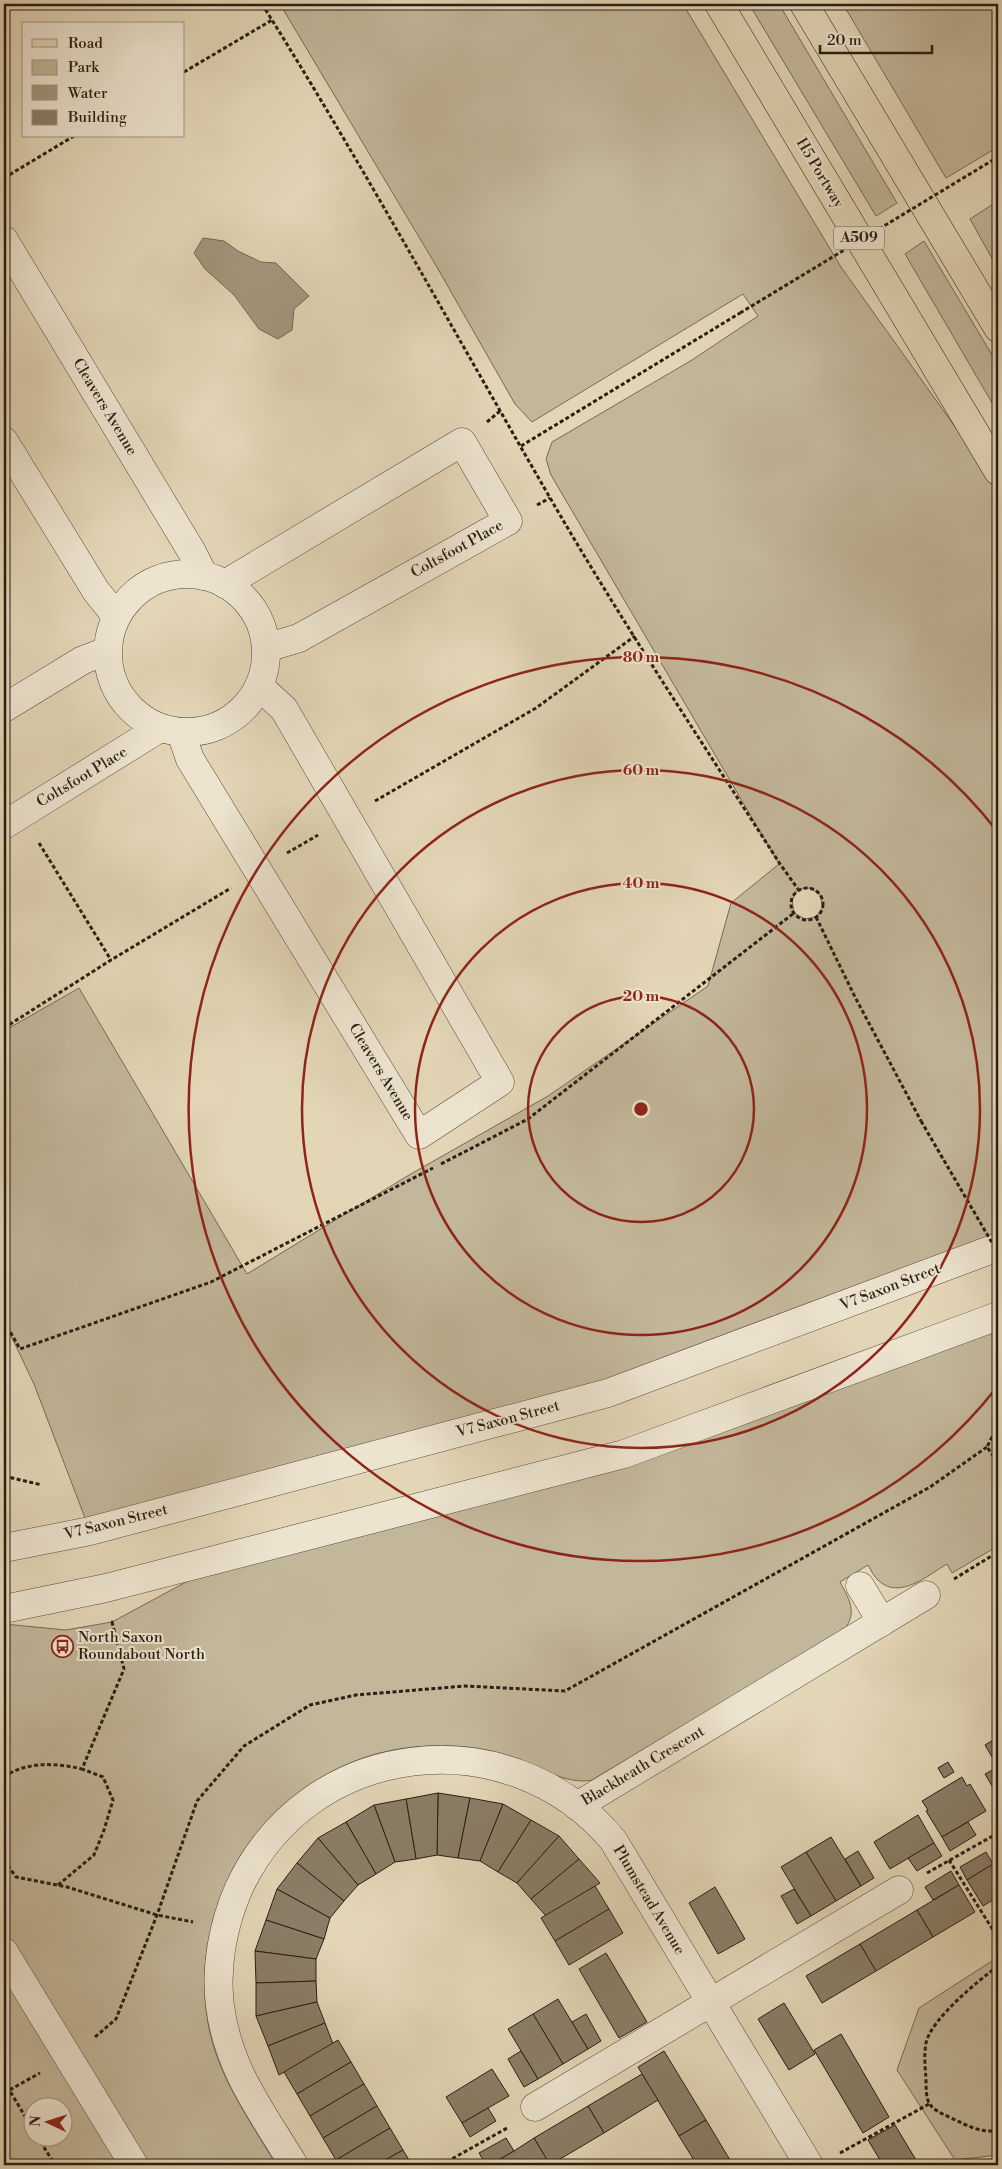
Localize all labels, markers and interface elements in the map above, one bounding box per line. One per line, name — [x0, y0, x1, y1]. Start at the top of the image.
legend — [22, 22, 185, 138]
scale bar — [820, 22, 932, 54]
text: 20 m — [827, 31, 862, 50]
text: Road — [68, 34, 103, 53]
text: Park — [68, 58, 100, 77]
text: Water — [67, 84, 108, 103]
text: Building — [67, 108, 127, 127]
street label: H5 Portway — [792, 134, 849, 212]
road number: A509 — [834, 227, 884, 250]
street label: Cleavers Avenue — [68, 355, 142, 459]
street label: Coltsfoot Place — [407, 516, 507, 582]
text: 80 m — [623, 648, 660, 667]
street label: Coltsfoot Place — [33, 742, 131, 812]
text: 60 m — [623, 761, 660, 780]
text: 40 m — [622, 874, 660, 893]
text: 20 m — [623, 987, 660, 1006]
street label: Cleavers Avenue — [344, 1020, 418, 1124]
centre of rings — [632, 1100, 650, 1118]
street label: V7 Saxon Street — [836, 1259, 944, 1315]
street label: V7 Saxon Street — [453, 1396, 562, 1442]
street label: V7 Saxon Street — [61, 1500, 170, 1544]
place label: North Saxon Roundabout North — [78, 1628, 205, 1664]
bus stop icon: North Saxon Roundabout North — [50, 1634, 74, 1658]
street label: Blackheath Crescent — [577, 1721, 708, 1811]
street label: Plumstead Avenue — [609, 1842, 689, 1958]
north arrow — [22, 2096, 72, 2146]
text: N — [27, 2115, 45, 2127]

